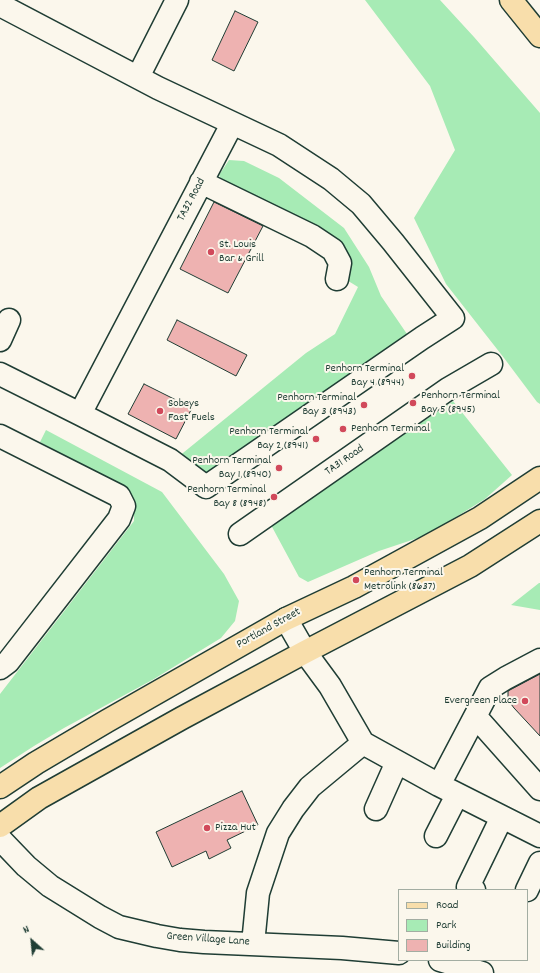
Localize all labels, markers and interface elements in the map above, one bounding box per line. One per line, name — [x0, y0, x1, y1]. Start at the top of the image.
street label: TA32 Road — [175, 176, 209, 224]
place label: St. Louis Bar & Grill — [219, 238, 264, 266]
marker: St. Louis Bar & Grill — [206, 247, 216, 257]
place label: Penhorn Terminal Bay 4 (8944) — [325, 362, 404, 390]
marker: Penhorn Terminal Bay 4 (8944) — [407, 371, 417, 381]
place label: Penhorn Terminal Bay 5 (8945) — [421, 389, 500, 417]
place label: Penhorn Terminal Bay 3 (8943) — [277, 391, 356, 419]
place label: Sobeys Fast Fuels — [168, 397, 215, 425]
marker: Penhorn Terminal Bay 5 (8945) — [408, 398, 418, 408]
marker: Penhorn Terminal Bay 3 (8943) — [359, 400, 369, 410]
marker: Sobeys Fast Fuels — [155, 406, 165, 416]
place label: Penhorn Terminal — [351, 422, 430, 436]
marker: Penhorn Terminal — [338, 424, 348, 434]
place label: Penhorn Terminal Bay 2 (8941) — [229, 425, 308, 453]
marker: Penhorn Terminal Bay 2 (8941) — [311, 434, 321, 444]
street label: TA31 Road — [323, 442, 367, 480]
place label: Penhorn Terminal Bay 1 (8940) — [192, 454, 271, 482]
marker: Penhorn Terminal Bay 1 (8940) — [274, 463, 284, 473]
place label: Penhorn Terminal Bay 8 (8948) — [187, 483, 266, 511]
marker: Penhorn Terminal Bay 8 (8948) — [269, 492, 279, 502]
place label: Penhorn Terminal Metrolink (8637) — [364, 566, 443, 594]
marker: Penhorn Terminal Metrolink (8637) — [351, 575, 361, 585]
street label: Portland Street — [234, 605, 304, 653]
place label: Evergreen Place — [444, 694, 517, 708]
marker: Evergreen Place — [520, 696, 530, 706]
place label: Pizza Hut — [215, 821, 256, 835]
marker: Pizza Hut — [202, 823, 212, 833]
legend — [398, 889, 528, 961]
text: Road — [436, 897, 458, 914]
text: Park — [436, 917, 456, 934]
north arrow — [12, 921, 52, 961]
text: N — [20, 922, 33, 939]
street label: Green Village Lane — [166, 930, 250, 950]
text: Building — [436, 937, 471, 954]

